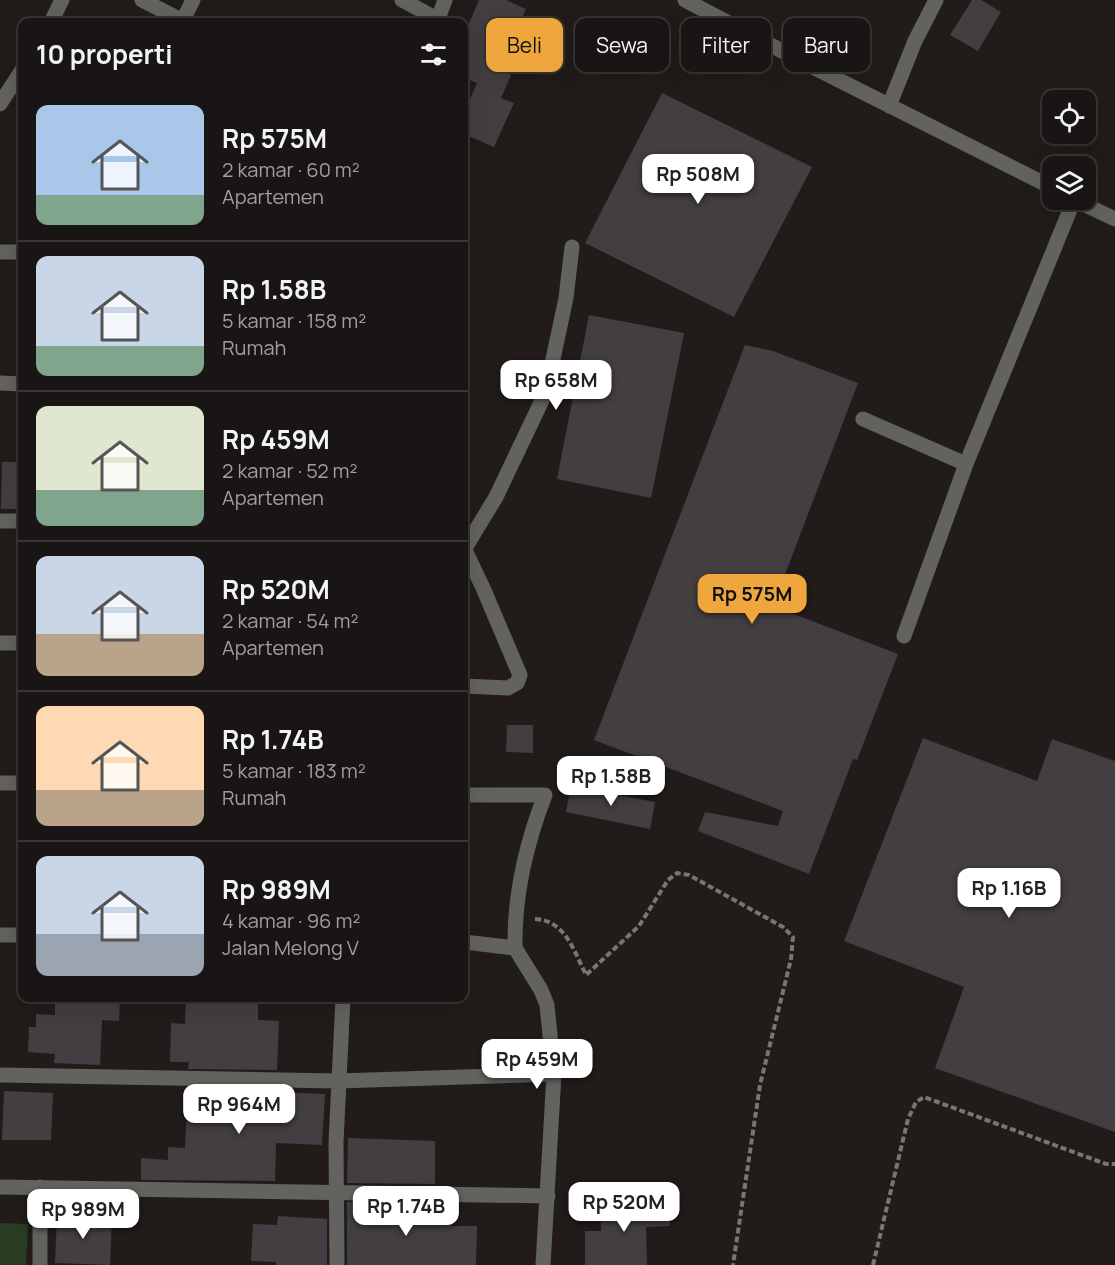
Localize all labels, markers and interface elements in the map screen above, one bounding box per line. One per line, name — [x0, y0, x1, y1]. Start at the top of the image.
chip: Beli — [486, 18, 563, 72]
chip: Sewa — [575, 18, 669, 72]
chip: Filter — [681, 18, 771, 72]
chip: Baru — [783, 18, 870, 72]
text: 10 properti — [36, 36, 173, 72]
icon: filters — [417, 38, 450, 71]
map controls — [1042, 90, 1096, 210]
button: locate — [1042, 90, 1096, 144]
text: Rp 575M — [222, 120, 327, 156]
icon: home — [84, 129, 156, 201]
pin: Rp 508M — [643, 154, 753, 205]
text: 2 kamar · 60 m² — [222, 156, 360, 183]
button: layers — [1042, 156, 1096, 210]
text: Rp 508M — [656, 160, 740, 187]
text: Apartemen — [222, 183, 324, 210]
text: Rp 1.58B — [222, 271, 326, 307]
icon: home — [84, 280, 156, 352]
text: 5 kamar · 158 m² — [222, 307, 366, 334]
text: Rumah — [222, 334, 286, 361]
pin: Rp 658M — [501, 360, 611, 411]
text: Rp 658M — [514, 366, 598, 393]
text: Rp 459M — [222, 421, 330, 457]
icon: home — [84, 430, 156, 502]
text: 2 kamar · 52 m² — [222, 457, 358, 484]
text: Apartemen — [222, 484, 324, 511]
text: Rp 520M — [222, 571, 330, 607]
pin: Rp 575M — [697, 574, 807, 625]
icon: home — [84, 580, 156, 652]
text: Rp 575M — [712, 580, 792, 607]
text: 2 kamar · 54 m² — [222, 607, 359, 634]
text: Apartemen — [222, 634, 324, 661]
text: Rp 1.74B — [222, 721, 324, 757]
icon: home — [84, 730, 156, 802]
pin: Rp 1.58B — [549, 756, 673, 807]
text: 5 kamar · 183 m² — [222, 757, 366, 784]
text: Rp 1.58B — [571, 762, 651, 789]
text: Rumah — [222, 784, 286, 811]
pin: Rp 1.16B — [947, 868, 1071, 919]
text: Rp 989M — [222, 871, 331, 907]
text: Rp 1.16B — [972, 874, 1046, 901]
icon: home — [84, 880, 156, 952]
text: 4 kamar · 96 m² — [222, 907, 360, 934]
text: Jalan Melong V — [222, 934, 359, 961]
pin: Rp 459M — [482, 1039, 592, 1090]
text: Rp 459M — [496, 1045, 578, 1072]
pin: Rp 964M — [184, 1084, 294, 1135]
text: Rp 964M — [197, 1090, 281, 1117]
pin: Rp 520M — [569, 1182, 679, 1233]
pin: Rp 1.74B — [344, 1186, 468, 1237]
text: Rp 520M — [583, 1188, 665, 1215]
pin: Rp 989M — [28, 1189, 138, 1240]
text: Rp 1.74B — [367, 1192, 445, 1219]
text: Rp 989M — [41, 1195, 125, 1222]

